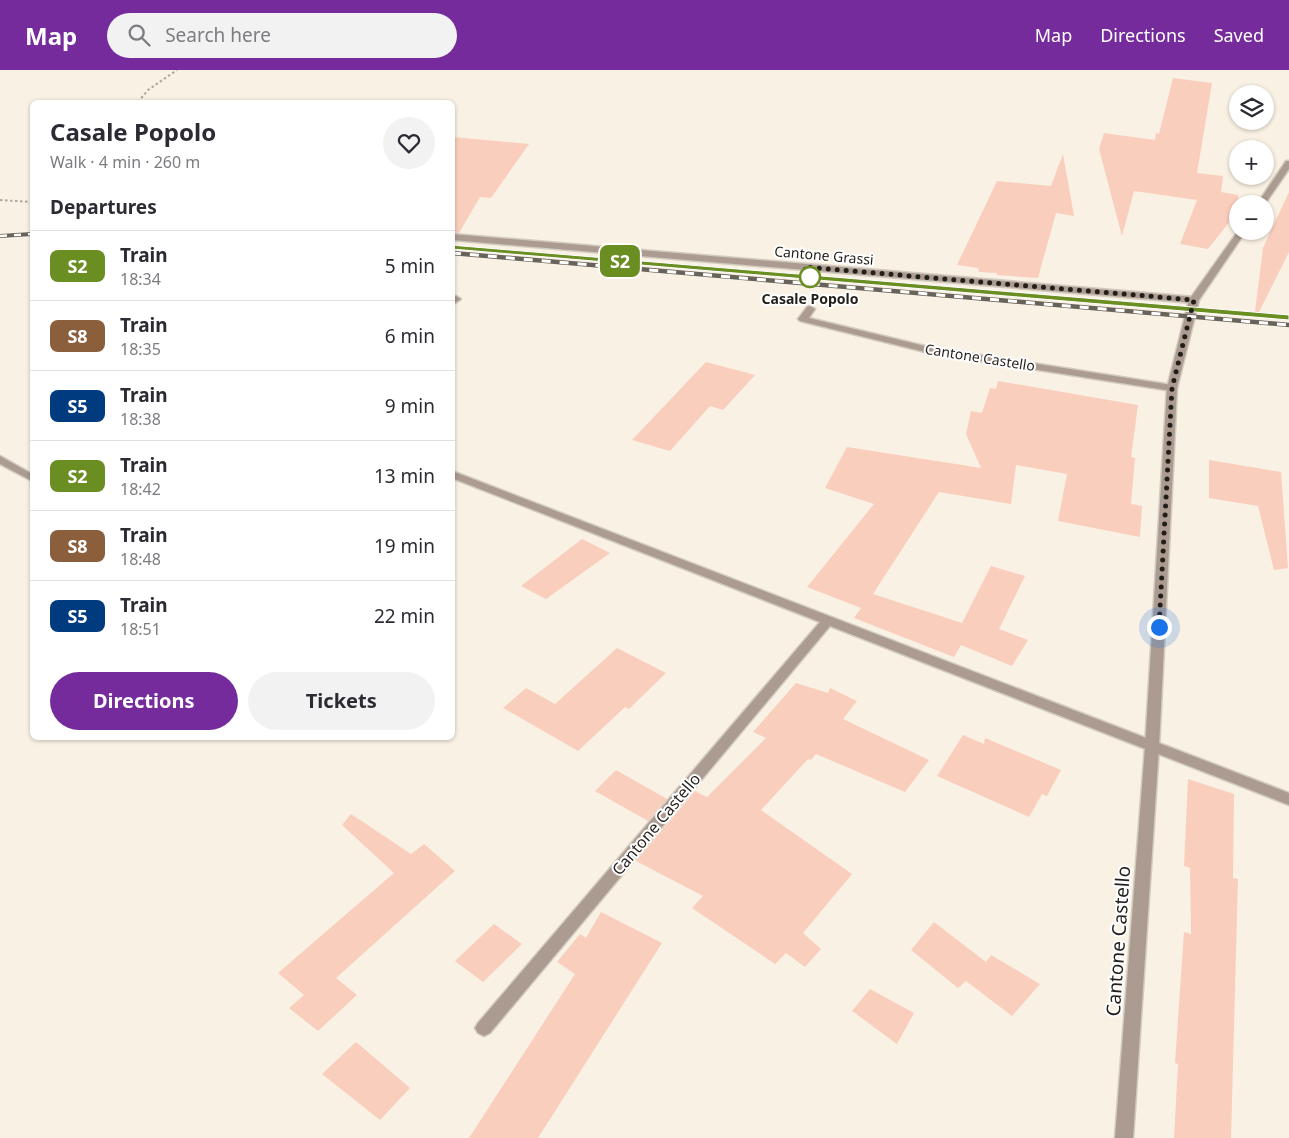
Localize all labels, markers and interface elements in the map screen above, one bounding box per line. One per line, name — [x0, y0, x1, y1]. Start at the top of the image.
search box — [107, 13, 457, 58]
text: Map — [25, 19, 77, 52]
icon: search — [125, 21, 153, 49]
text: Search here — [165, 22, 271, 48]
text: Map — [1035, 23, 1072, 47]
text: Directions — [1100, 23, 1186, 47]
text: Saved — [1214, 23, 1264, 47]
map controls — [1229, 85, 1274, 240]
button: layers — [1229, 85, 1274, 130]
text: Casale Popolo — [50, 115, 216, 148]
button: heart — [383, 117, 435, 169]
button: + — [1229, 140, 1274, 185]
text: Walk · 4 min · 260 m — [50, 151, 200, 173]
text: Departures — [50, 194, 157, 220]
button: − — [1229, 195, 1274, 240]
street label: Cantone Grassi — [774, 241, 874, 269]
text: Train — [120, 242, 168, 268]
line badge: S2 — [598, 245, 642, 277]
text: S2 — [610, 249, 630, 273]
text: 5 min — [385, 253, 435, 279]
text: S2 — [67, 254, 88, 278]
marker: Casale Popolo — [799, 266, 821, 288]
text: 18:34 — [120, 268, 161, 290]
place label: Casale Popolo — [762, 289, 859, 308]
text: Train — [120, 312, 168, 338]
text: 6 min — [385, 323, 435, 349]
text: S8 — [67, 324, 88, 348]
text: 18:35 — [120, 338, 161, 360]
street label: Cantone Castello — [924, 339, 1036, 375]
text: Train — [120, 382, 168, 408]
text: 9 min — [385, 393, 435, 419]
text: S5 — [67, 394, 88, 418]
text: 18:38 — [120, 408, 161, 430]
text: Train — [120, 452, 168, 478]
text: 13 min — [374, 463, 435, 489]
text: S2 — [67, 464, 88, 488]
text: 18:42 — [120, 478, 161, 500]
text: Train — [120, 522, 168, 548]
text: 19 min — [374, 533, 435, 559]
text: S8 — [67, 534, 88, 558]
text: 18:48 — [120, 548, 161, 570]
text: Train — [120, 592, 168, 618]
text: 22 min — [374, 603, 435, 629]
text: S5 — [67, 604, 88, 628]
your location — [1147, 615, 1172, 640]
text: 18:51 — [120, 618, 161, 640]
button: Directions — [50, 672, 238, 730]
button: Tickets — [248, 672, 435, 730]
street label: Cantone Castello — [607, 768, 705, 880]
street label: Cantone Castello — [1100, 865, 1136, 1017]

